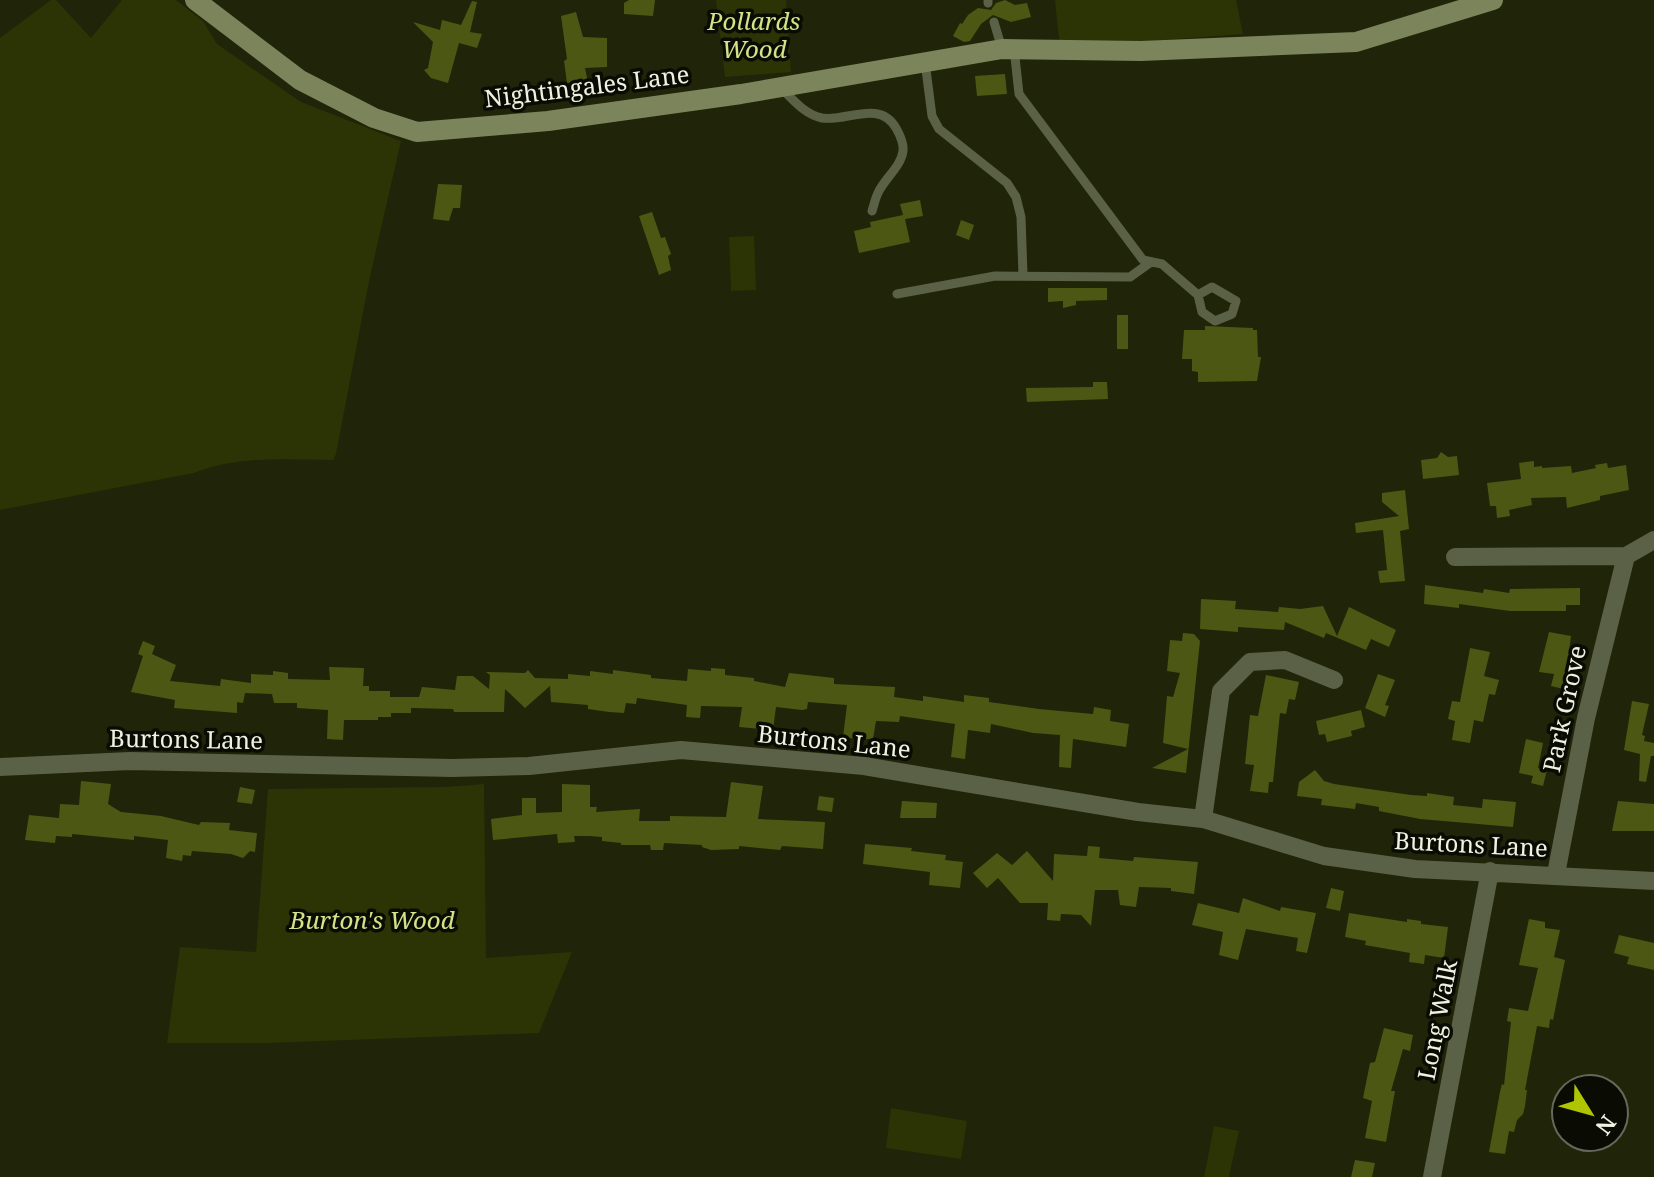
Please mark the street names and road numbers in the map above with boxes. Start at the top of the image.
street label: Nightingales Lane [482,57,691,114]
street label: Park Grove [1534,642,1593,775]
street label: Burtons Lane [756,716,912,765]
street label: Burtons Lane [109,721,263,756]
street label: Burtons Lane [1393,823,1549,864]
street label: Long Walk [1409,956,1465,1083]

